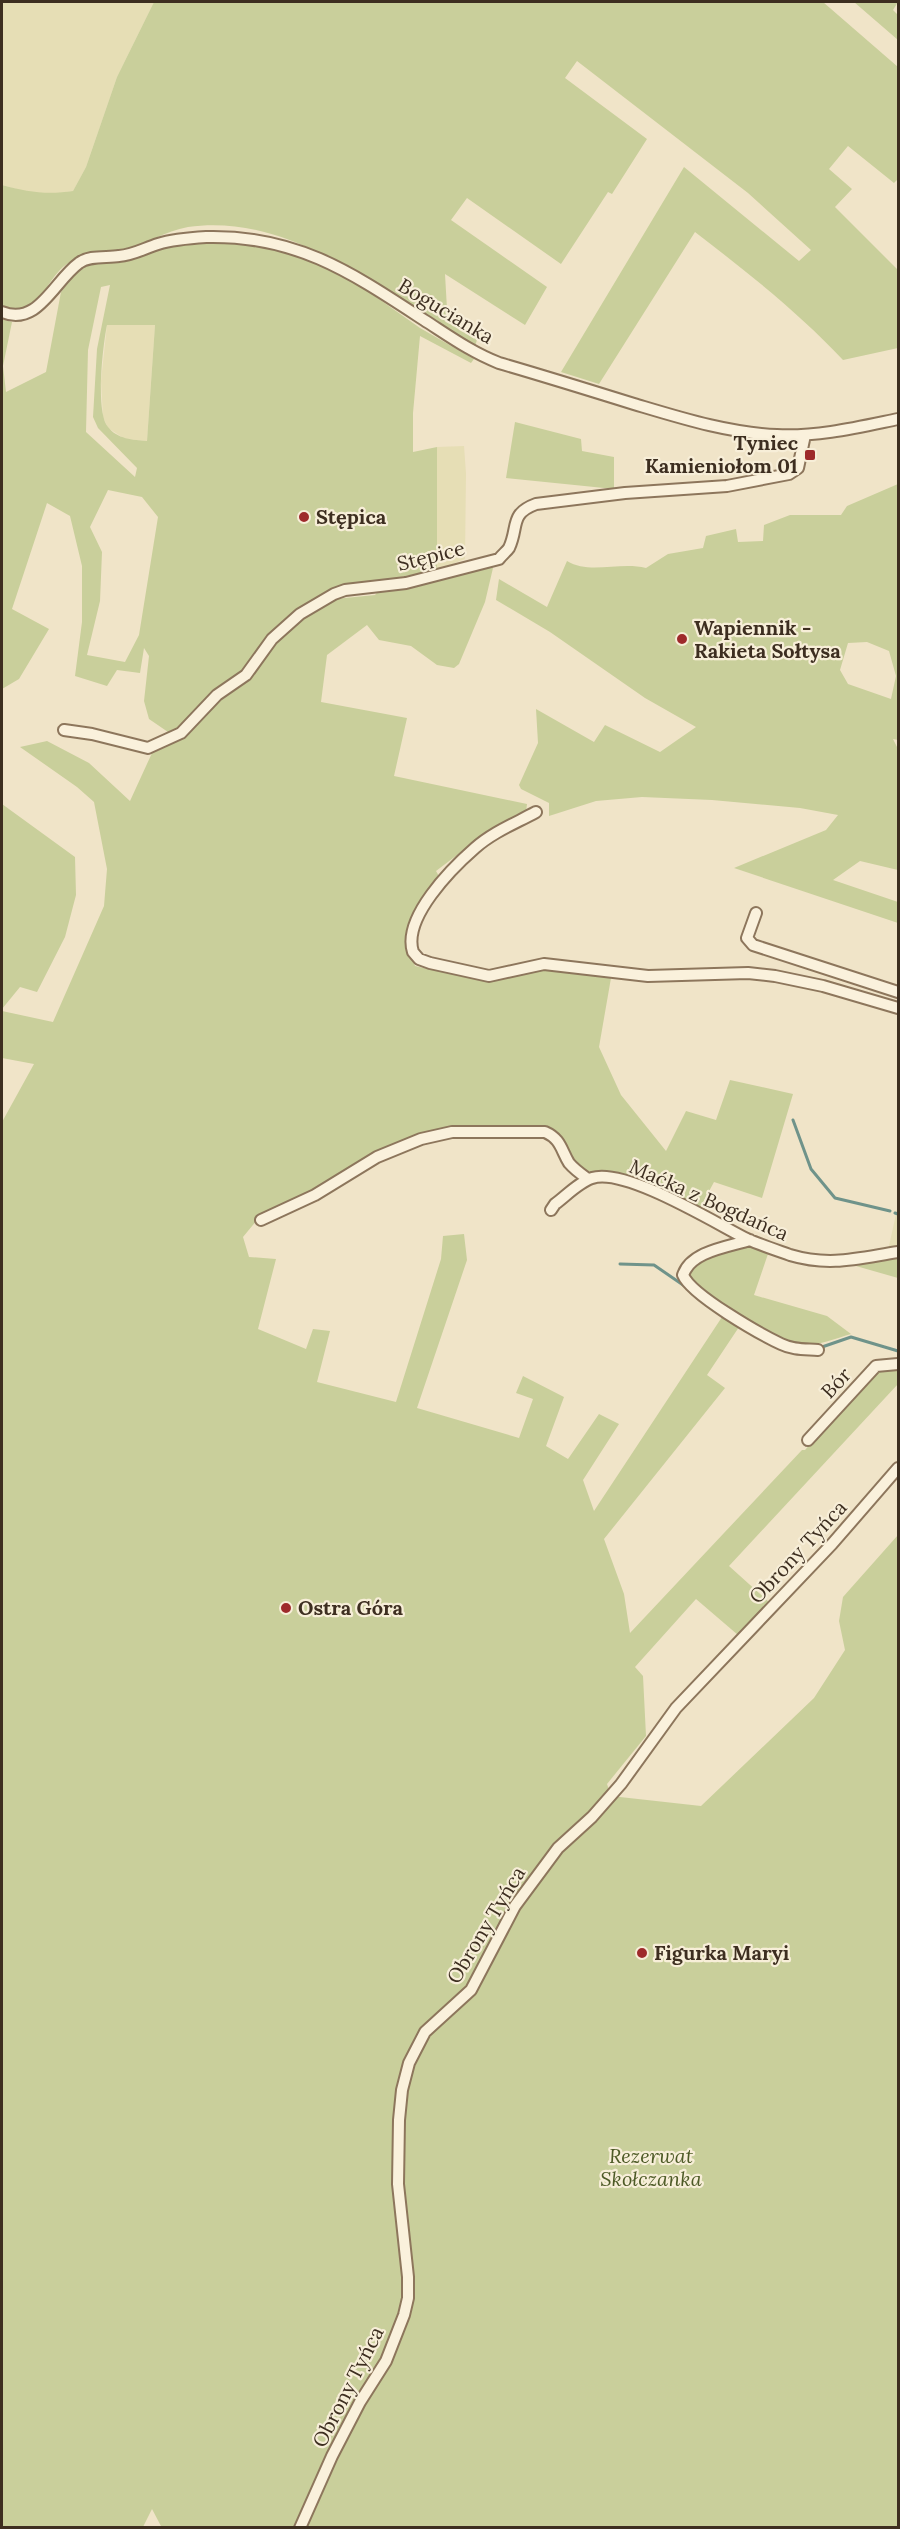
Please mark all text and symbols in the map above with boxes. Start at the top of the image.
street label: Bogucianka [394,272,499,349]
place label: Tyniec Kamieniołom 01 [645,430,799,478]
marker: Tyniec Kamieniołom 01 [803,448,817,462]
place label: Stępica [316,504,387,529]
marker: Stępica [297,510,311,524]
street label: Stępice [394,535,467,576]
place label: Wapiennik - Rakieta Sołtysa [694,615,841,663]
marker: Wapiennik - Rakieta Sołtysa [675,632,689,646]
street label: Maćka z Bogdańca [626,1153,793,1246]
street label: Bór [815,1362,856,1403]
street label: Obrony Tyńca [743,1495,852,1608]
place label: Ostra Góra [298,1595,403,1620]
marker: Ostra Góra [279,1601,293,1615]
street label: Obrony Tyńca [441,1862,530,1988]
place label: Figurka Maryi [654,1940,790,1965]
marker: Figurka Maryi [635,1946,649,1960]
park label: Rezerwat Skołczanka [600,2143,702,2191]
street label: Obrony Tyńca [306,2322,389,2451]

